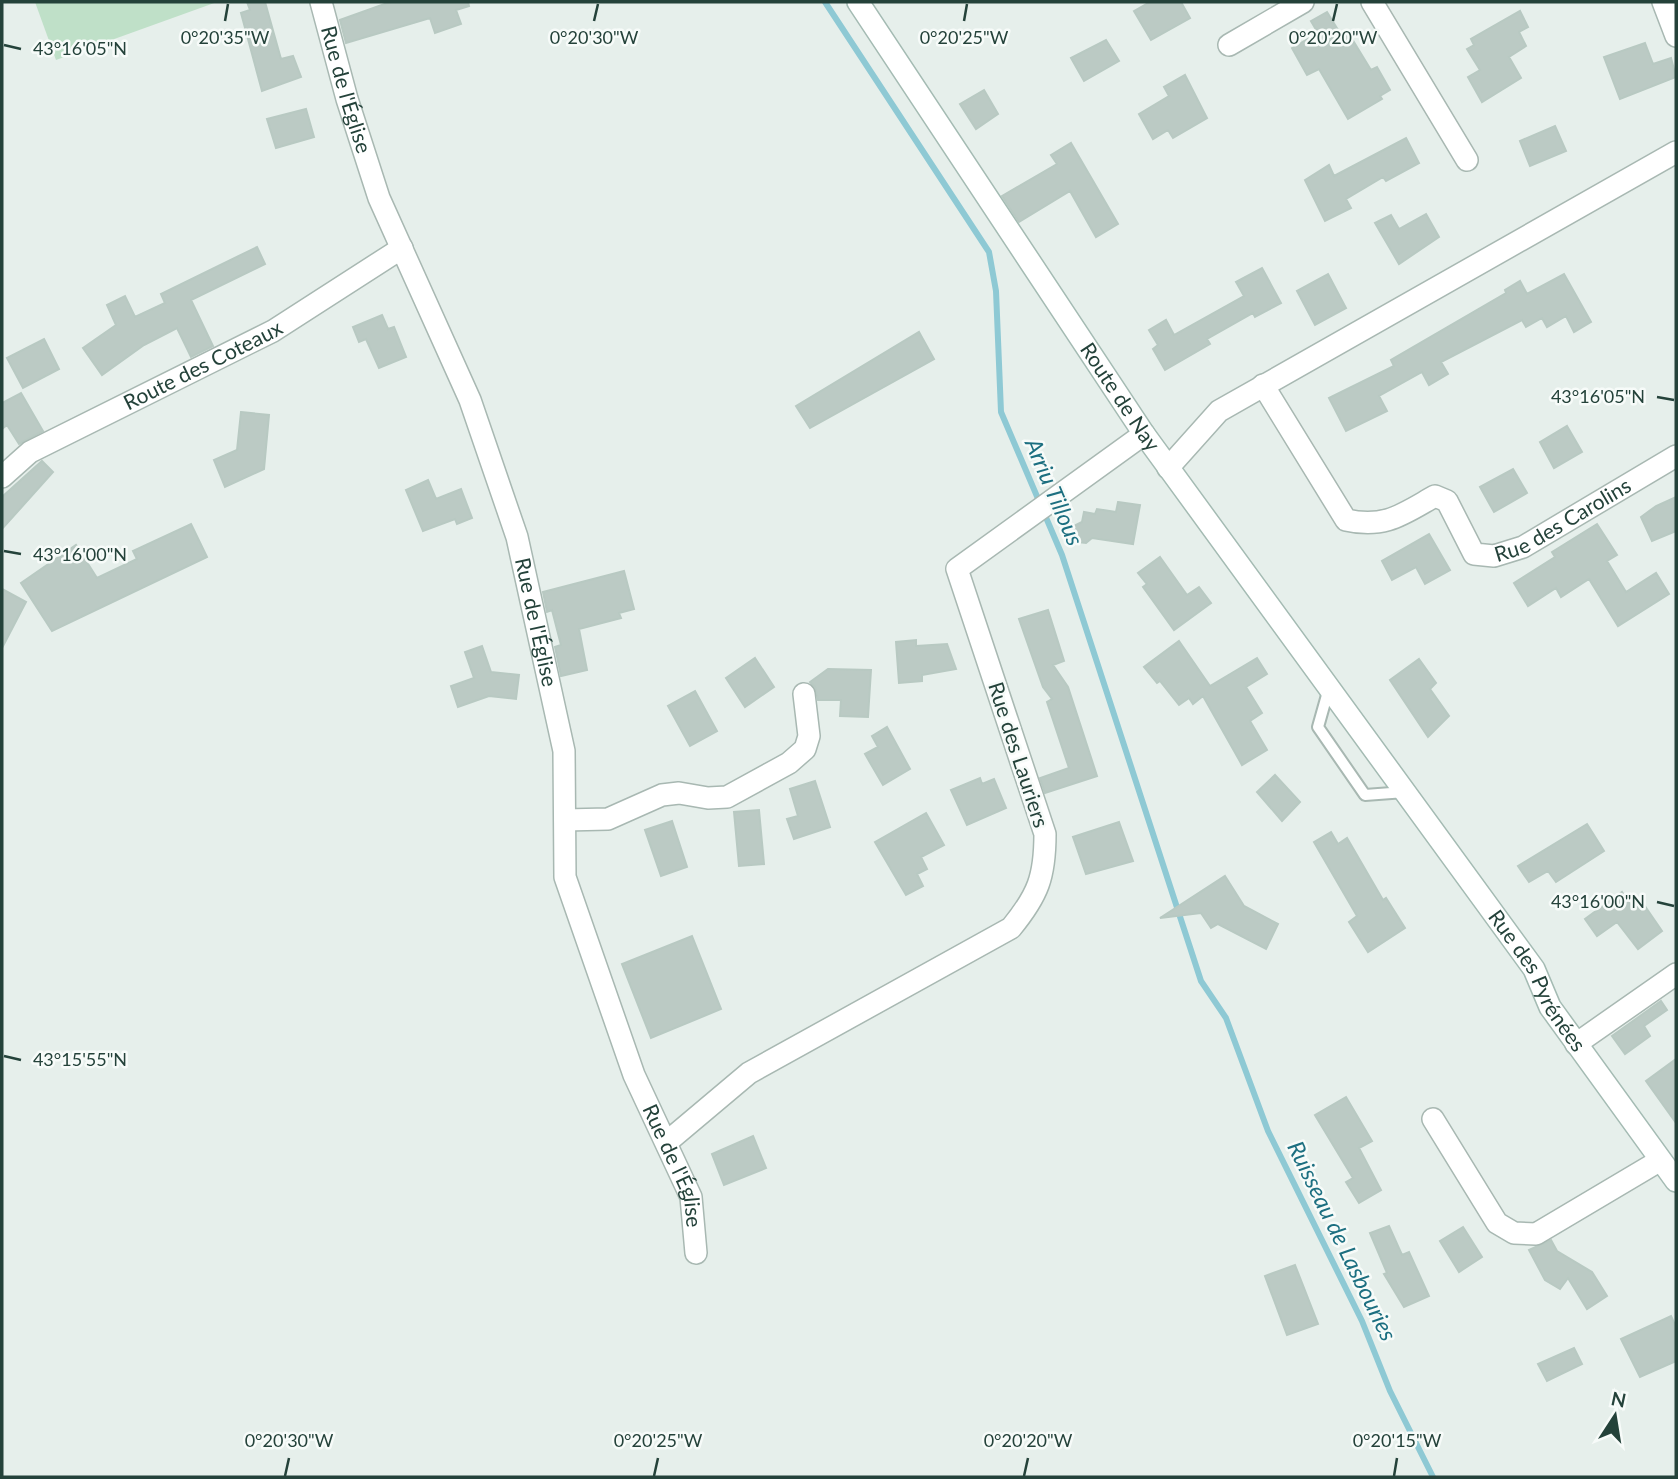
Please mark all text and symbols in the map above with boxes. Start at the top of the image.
street label: Rue de l'Église [317,23,378,156]
text: 0°20'35"W [181,26,270,48]
text: 0°20'30"W [550,26,639,48]
text: 0°20'25"W [920,26,1009,48]
text: 0°20'20"W [1289,26,1378,48]
text: 43°16'05"N [33,37,127,59]
street label: Route des Coteaux [119,314,287,414]
street label: Route de Nay [1076,337,1166,456]
text: 43°16'05"N [1551,385,1645,407]
water label: Arriu Tillous [1019,433,1090,550]
street label: Rue des Carolins [1491,472,1635,566]
text: 43°16'00"N [33,543,127,565]
street label: Rue de l'Église [511,555,563,689]
street label: Rue des Lauriers [984,679,1055,830]
text: 43°16'00"N [1551,890,1645,912]
street label: Rue des Pyrénées [1484,904,1592,1056]
text: 43°15'55"N [33,1048,127,1070]
street label: Rue de l'Église [638,1100,708,1228]
water label: Ruisseau de Lasbouries [1282,1136,1403,1345]
north arrow [1580,1381,1650,1451]
text: N [1609,1386,1628,1412]
text: 0°20'30"W [245,1429,334,1451]
text: 0°20'25"W [614,1429,703,1451]
text: 0°20'20"W [984,1429,1073,1451]
text: 0°20'15"W [1353,1429,1442,1451]

